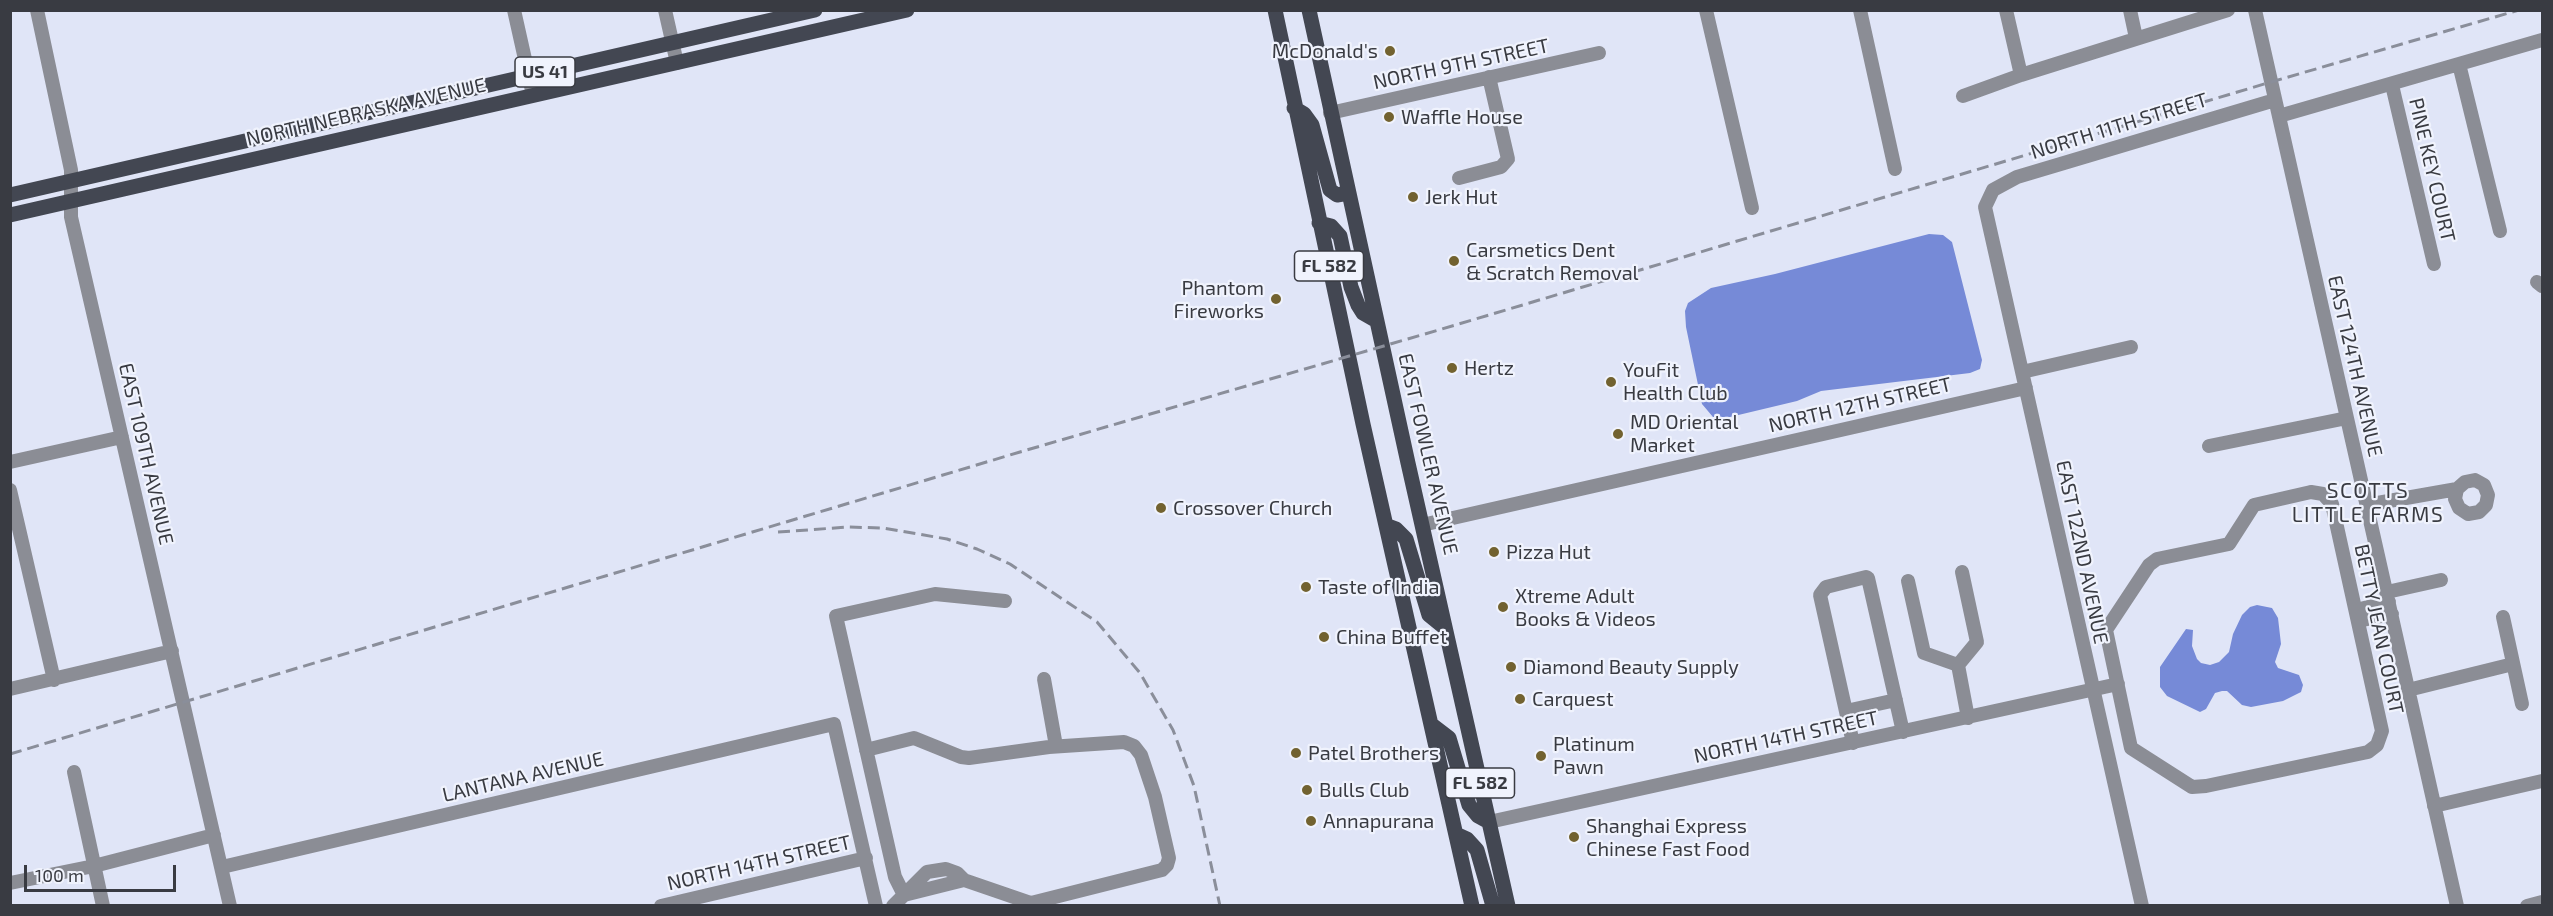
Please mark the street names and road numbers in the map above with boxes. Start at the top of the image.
street label: NORTH 9TH STREET [1371,34,1551,94]
road number: US 41 [515,57,575,87]
street label: NORTH NEBRASKA AVENUE [244,73,488,151]
street label: NORTH 11TH STREET [2028,88,2210,164]
street label: PINE KEY COURT [2404,96,2460,244]
road number: FL 582 [1294,251,1364,281]
street label: EAST 124TH AVENUE [2322,273,2388,459]
street label: EAST FOWLER AVENUE [1393,351,1463,557]
street label: EAST 109TH AVENUE [113,361,179,547]
street label: NORTH 12TH STREET [1766,372,1954,438]
street label: EAST 122ND AVENUE [2051,458,2113,646]
street label: BETTY JEAN COURT [2349,542,2409,716]
street label: NORTH 14TH STREET [1692,706,1880,768]
street label: LANTANA AVENUE [440,747,606,807]
road number: FL 582 [1446,768,1514,798]
street label: NORTH 14TH STREET [665,830,853,896]

